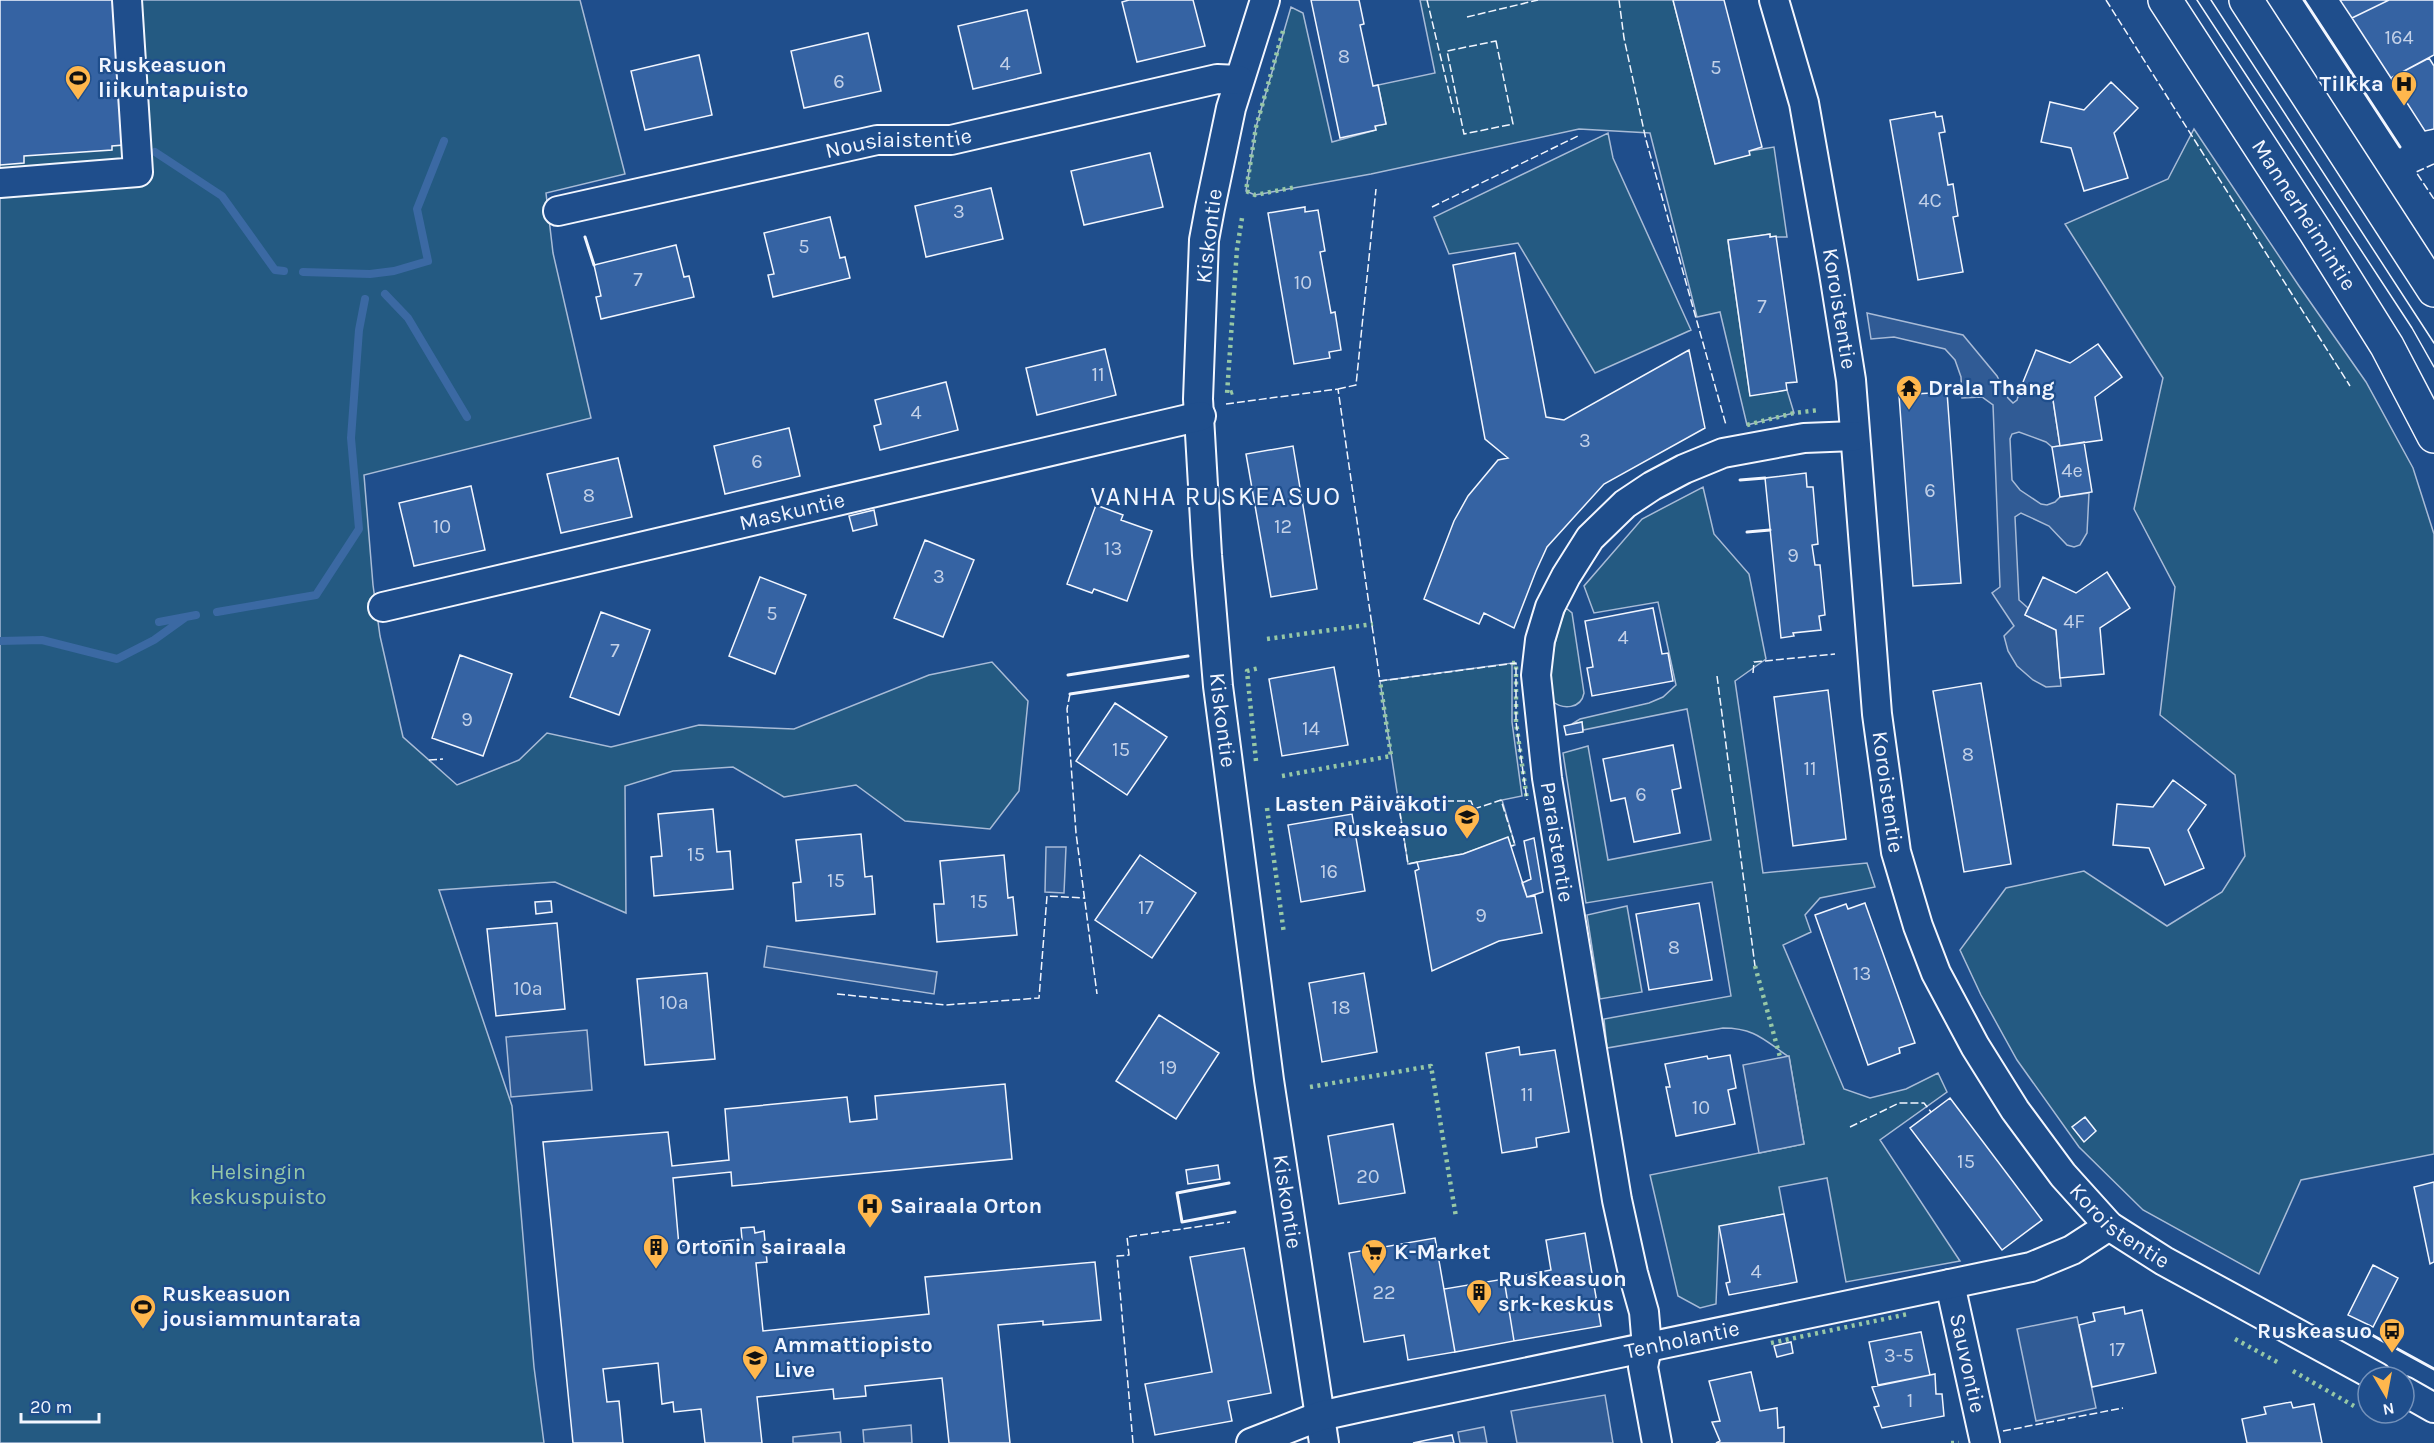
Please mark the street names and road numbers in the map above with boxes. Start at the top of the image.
street label: Nousiaistentie [823,123,974,164]
street label: Mannerheimintie [2246,135,2362,295]
street label: Kiskontie [1190,187,1228,285]
street label: Koroistentie [1817,246,1862,371]
street label: Maskuntie [737,487,847,536]
street label: Kiskontie [1204,671,1241,769]
street label: Koroistentie [1867,730,1909,854]
street label: Paraistentie [1535,780,1579,904]
street label: Kiskontie [1267,1152,1307,1251]
street label: Koroistentie [2064,1178,2175,1274]
street label: Sauvontie [1944,1311,1991,1415]
street label: Tenholantie [1622,1315,1742,1365]

